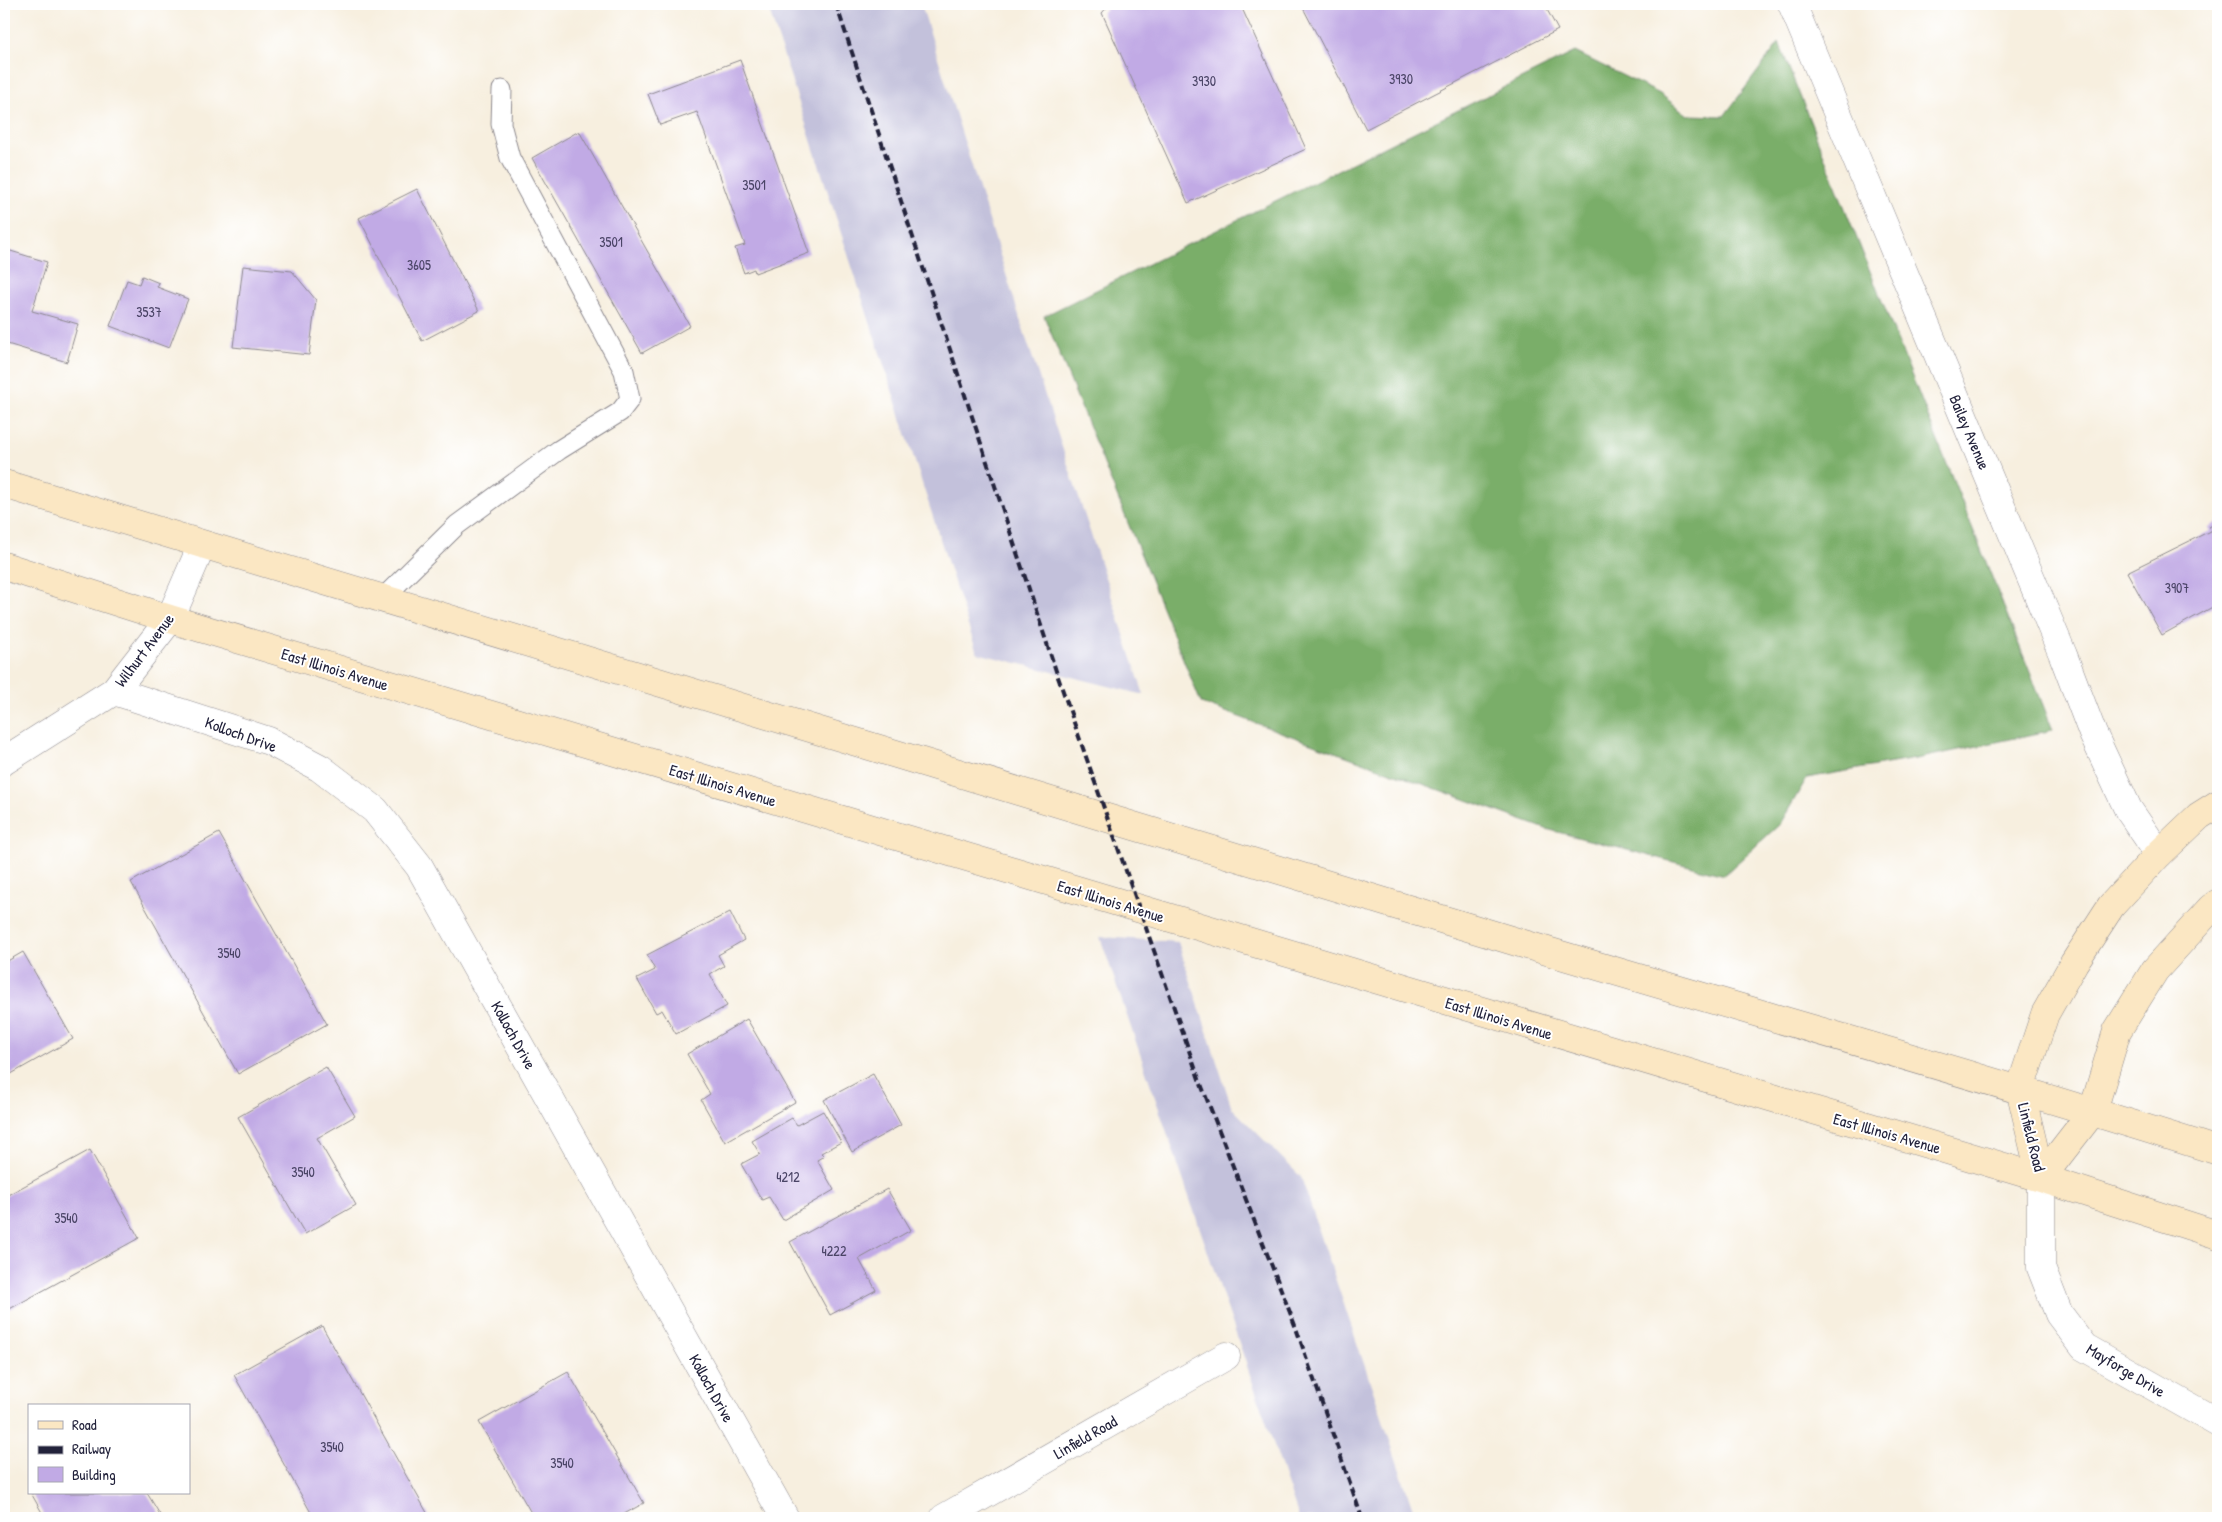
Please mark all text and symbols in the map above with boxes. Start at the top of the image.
house number: 3930 [1389,69,1413,88]
house number: 3930 [1192,71,1216,90]
house number: 3501 [742,175,766,194]
house number: 3501 [599,232,623,251]
house number: 3605 [407,255,431,274]
house number: 3537 [136,302,162,321]
street label: Bailey Avenue [1944,391,1996,474]
house number: 3907 [2165,578,2189,597]
street label: Wilhurt Avenue [109,608,179,691]
street label: East Illinois Avenue [279,642,392,696]
street label: Kolloch Drive [202,711,281,757]
street label: East Illinois Avenue [667,758,780,812]
street label: East Illinois Avenue [1055,874,1168,928]
house number: 3540 [217,943,241,962]
street label: East Illinois Avenue [1443,991,1556,1045]
street label: Kolloch Drive [486,997,542,1074]
street label: Linfield Road [2013,1100,2051,1174]
street label: East Illinois Avenue [1831,1107,1944,1159]
house number: 3540 [291,1162,315,1181]
house number: 4212 [776,1167,800,1186]
house number: 3540 [54,1208,78,1227]
house number: 4222 [822,1241,847,1260]
street label: Mayforge Drive [2083,1338,2170,1402]
street label: Kolloch Drive [684,1350,740,1427]
legend [28,1404,190,1494]
street label: Linfield Road [1049,1410,1121,1464]
text: Road [72,1414,97,1435]
house number: 3540 [320,1437,344,1456]
text: Railway [72,1438,111,1459]
house number: 3540 [550,1453,574,1472]
text: Building [72,1464,116,1485]

